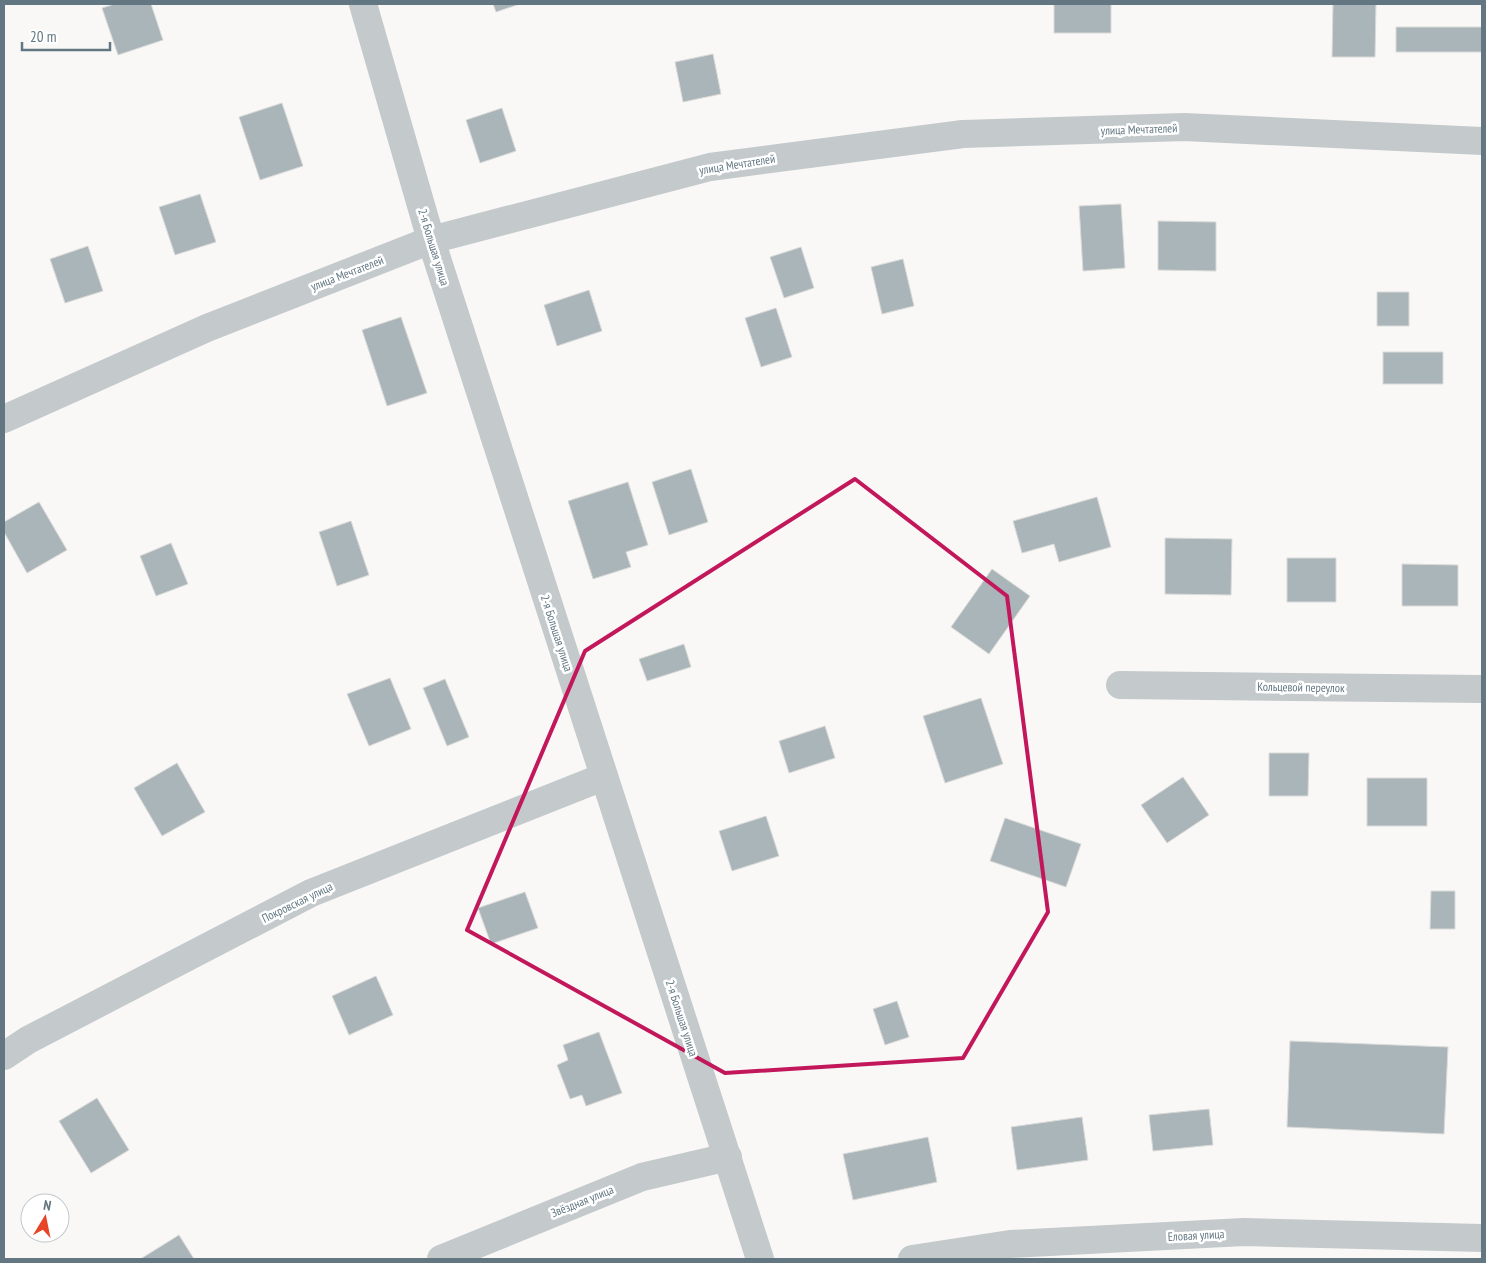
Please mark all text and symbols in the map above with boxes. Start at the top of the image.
scale bar [22,20,110,52]
text: 20 m [30,27,56,46]
street label: улица Мечтателей [1100,120,1178,138]
street label: улица Мечтателей [698,151,776,177]
street label: 2-я Большая улица [415,207,453,287]
street label: улица Мечтателей [309,252,385,294]
street label: 2-я Большая улица [538,593,577,673]
street label: Кольцевой переулок [1257,679,1345,695]
street label: Покровская улица [259,878,335,926]
street label: 2-я Большая улица [663,978,702,1058]
street label: Звёздная улица [548,1182,616,1220]
north arrow [20,1193,70,1243]
text: N [42,1196,53,1215]
street label: Еловая улица [1167,1226,1225,1244]

